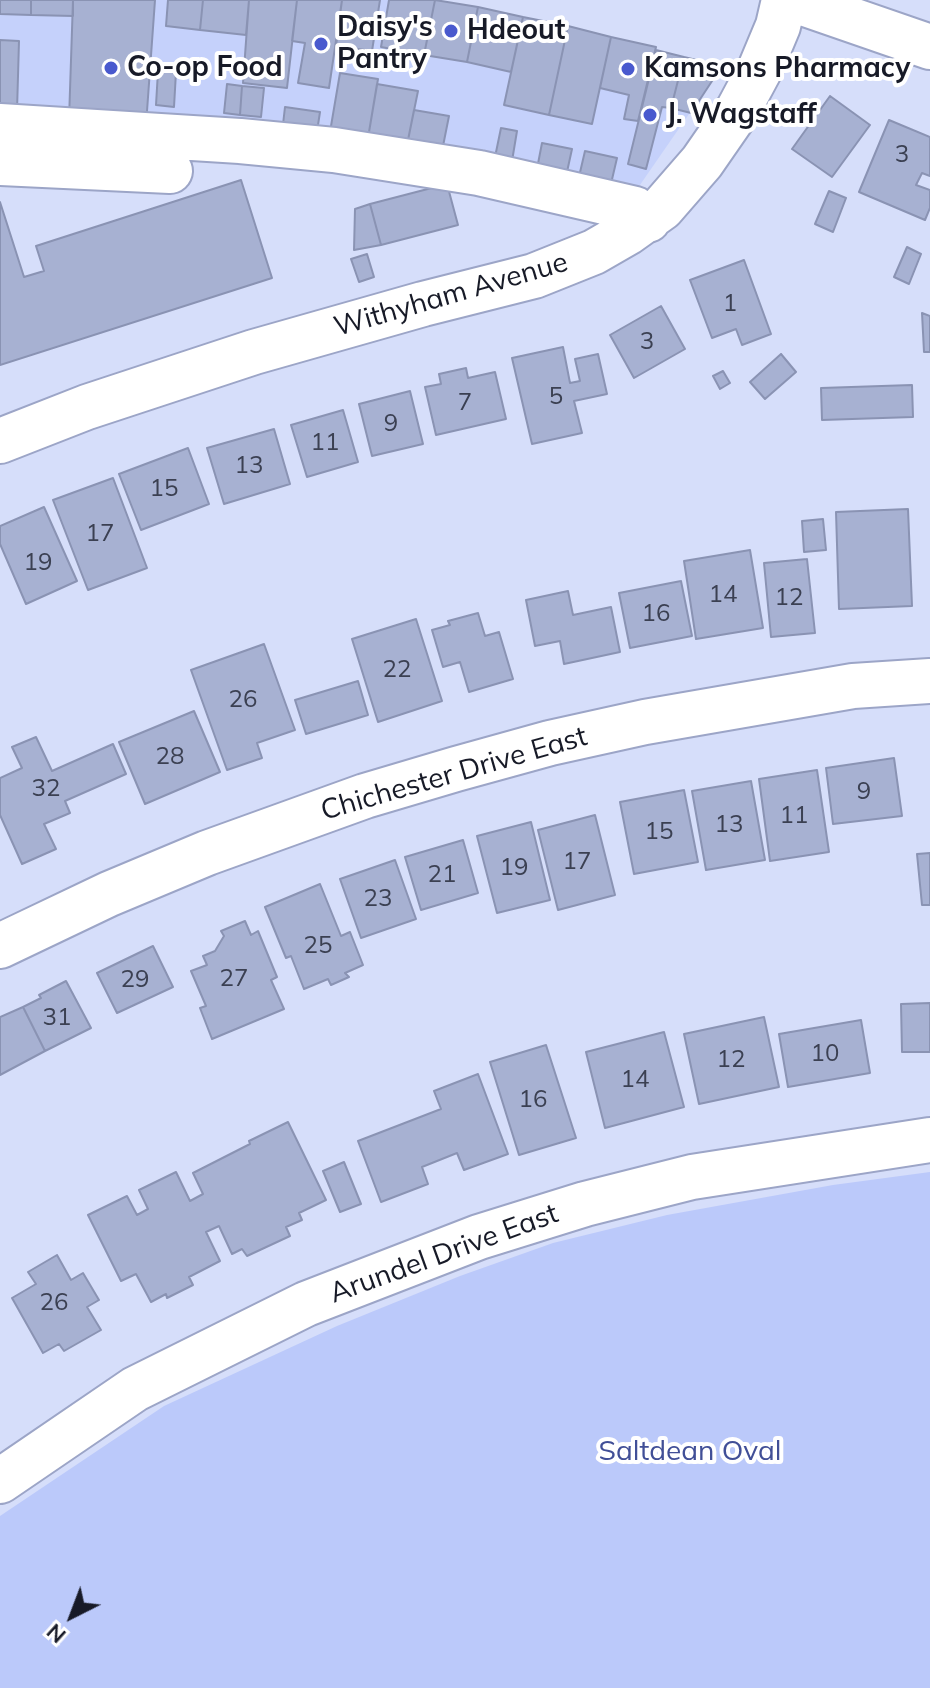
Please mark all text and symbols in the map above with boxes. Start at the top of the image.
place label: Daisy's Pantry [337,11,433,77]
place label: Hdeout [467,14,565,48]
marker: Hdeout [442,22,460,40]
marker: Daisy's Pantry [312,35,330,53]
place label: Co-op Food [127,51,283,85]
place label: Kamsons Pharmacy [644,52,910,86]
marker: Co-op Food [102,59,120,77]
marker: Kamsons Pharmacy [619,60,637,78]
place label: J. Wagstaff [666,98,817,132]
marker: J. Wagstaff [641,106,659,124]
house number: 3 [895,141,909,169]
street label: Withyham Avenue [330,246,572,344]
house number: 1 [723,290,737,318]
house number: 3 [640,328,654,356]
house number: 5 [549,383,563,411]
house number: 7 [458,389,472,417]
house number: 9 [384,410,398,438]
house number: 11 [311,429,339,457]
house number: 13 [235,452,263,480]
house number: 15 [150,475,178,503]
house number: 17 [86,520,114,548]
house number: 19 [24,549,52,577]
house number: 14 [709,581,737,609]
house number: 12 [775,584,803,612]
house number: 16 [642,600,670,628]
house number: 22 [383,656,411,684]
house number: 26 [229,686,257,714]
street label: Chichester Drive East [317,720,591,828]
house number: 28 [156,743,184,771]
house number: 32 [32,775,60,803]
house number: 9 [857,778,871,806]
house number: 11 [780,802,808,830]
house number: 13 [715,811,743,839]
house number: 15 [645,818,673,846]
house number: 17 [563,848,591,876]
house number: 19 [500,854,528,882]
house number: 21 [428,861,456,889]
house number: 23 [364,885,392,913]
house number: 25 [304,932,332,960]
house number: 27 [220,965,248,993]
house number: 29 [121,966,149,994]
house number: 31 [43,1004,71,1032]
house number: 10 [811,1040,839,1068]
house number: 12 [717,1046,745,1074]
house number: 14 [621,1066,649,1094]
house number: 16 [519,1086,547,1114]
street label: Arundel Drive East [325,1197,563,1311]
house number: 26 [40,1289,68,1317]
park label: Saltdean Oval [599,1435,781,1469]
north arrow [32,1576,112,1656]
text: N [40,1618,71,1650]

